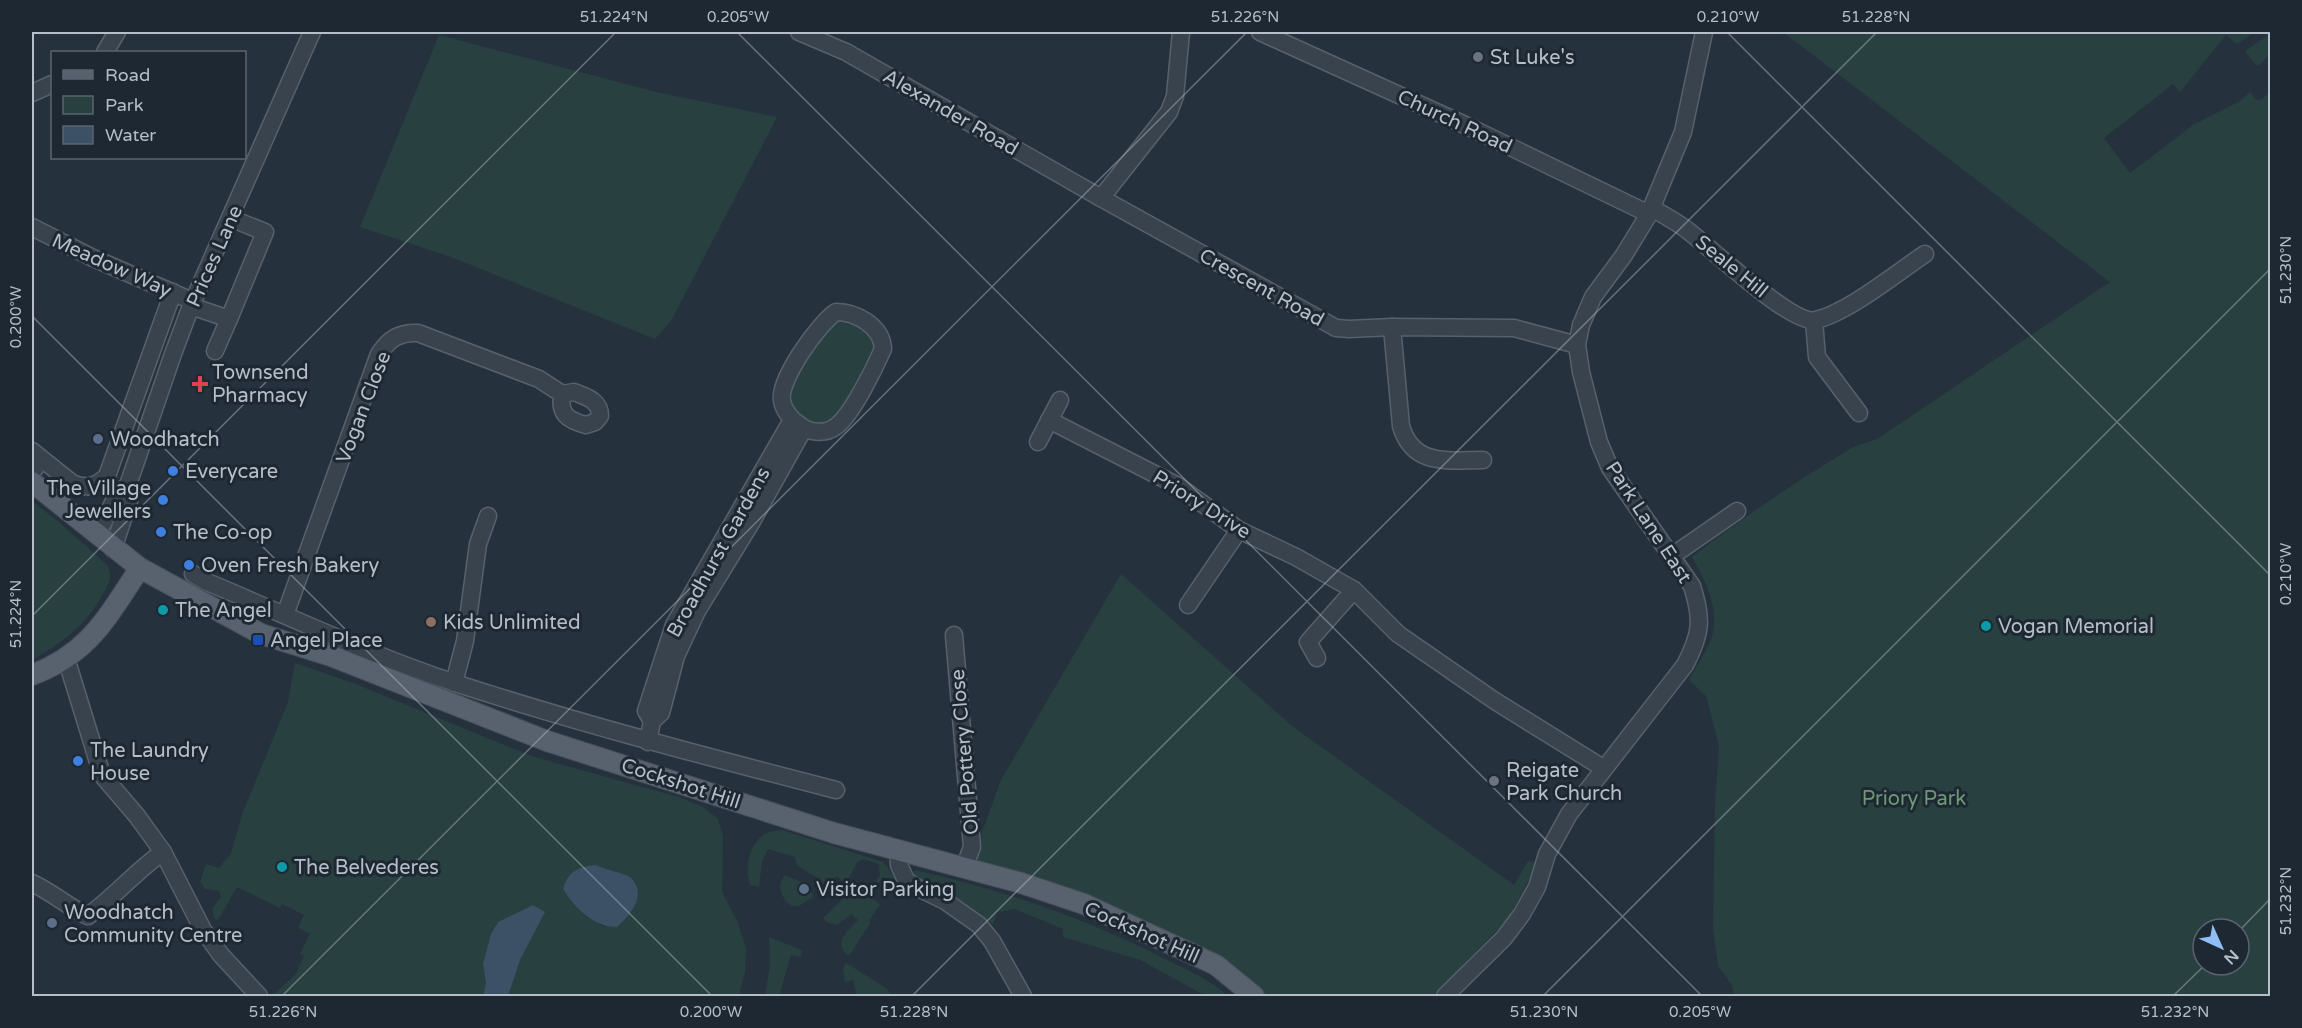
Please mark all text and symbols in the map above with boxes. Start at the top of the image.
text: 51.224°N [580,8,648,26]
text: 0.205°W [707,8,769,26]
text: 51.226°N [1211,8,1279,26]
text: 0.210°W [1697,8,1759,26]
text: 51.228°N [1842,8,1910,26]
place label: St Luke's [1490,46,1575,70]
marker: St Luke's [1471,50,1485,64]
legend [51,51,246,159]
text: Road [105,64,150,86]
street label: Alexander Road [879,64,1022,161]
street label: Church Road [1393,85,1516,159]
text: Park [105,94,144,116]
text: Water [105,124,156,146]
street label: Prices Lane [182,202,248,311]
street label: Meadow Way [48,229,175,303]
street label: Seale Hill [1690,230,1772,303]
text: 51.230°N [2277,236,2295,304]
street label: Crescent Road [1195,244,1328,332]
text: 0.200°W [7,286,25,348]
street label: Vogan Close [332,348,396,467]
place label: Townsend Pharmacy [212,361,309,408]
marker: Townsend Pharmacy [193,377,207,391]
place label: Woodhatch [110,428,220,452]
marker: Woodhatch [91,432,105,446]
street label: Park Lane East [1600,457,1697,588]
place label: Everycare [185,460,278,484]
street label: Broadhurst Gardens [662,463,776,642]
marker: Everycare [166,464,180,478]
street label: Priory Drive [1148,465,1255,544]
place label: The Village Jewellers [46,477,151,524]
marker: The Village Jewellers [156,493,170,507]
place label: The Co-op [173,521,272,545]
marker: The Co-op [154,525,168,539]
text: 0.210°W [2277,543,2295,605]
place label: Oven Fresh Bakery [201,554,379,578]
marker: Oven Fresh Bakery [182,558,196,572]
text: 51.224°N [7,580,25,648]
place label: The Angel [175,599,272,623]
marker: The Angel [156,603,170,617]
place label: Kids Unlimited [443,611,581,635]
marker: Kids Unlimited [424,615,438,629]
place label: Vogan Memorial [1998,615,2154,639]
marker: Vogan Memorial [1979,619,1993,633]
place label: Angel Place [270,629,383,653]
marker: Angel Place [251,633,265,647]
street label: Old Pottery Close [946,668,984,836]
place label: The Laundry House [90,739,209,786]
street label: Cockshot Hill [618,753,743,814]
marker: The Laundry House [71,754,85,768]
place label: Reigate Park Church [1506,759,1622,806]
marker: Reigate Park Church [1487,774,1501,788]
park label: Priory Park [1862,787,1966,811]
place label: The Belvederes [294,856,439,880]
marker: The Belvederes [275,860,289,874]
text: 51.232°N [2277,867,2295,935]
place label: Visitor Parking [816,878,954,902]
marker: Visitor Parking [797,882,811,896]
street label: Cockshot Hill [1080,897,1203,969]
place label: Woodhatch Community Centre [64,901,242,948]
marker: Woodhatch Community Centre [45,916,59,930]
north arrow [2191,917,2251,977]
text: N [2219,945,2243,969]
text: 51.226°N [249,1003,317,1021]
text: 0.200°W [680,1003,742,1021]
text: 51.228°N [880,1003,948,1021]
text: 51.230°N [1510,1003,1578,1021]
text: 0.205°W [1669,1003,1731,1021]
text: 51.232°N [2141,1003,2209,1021]

